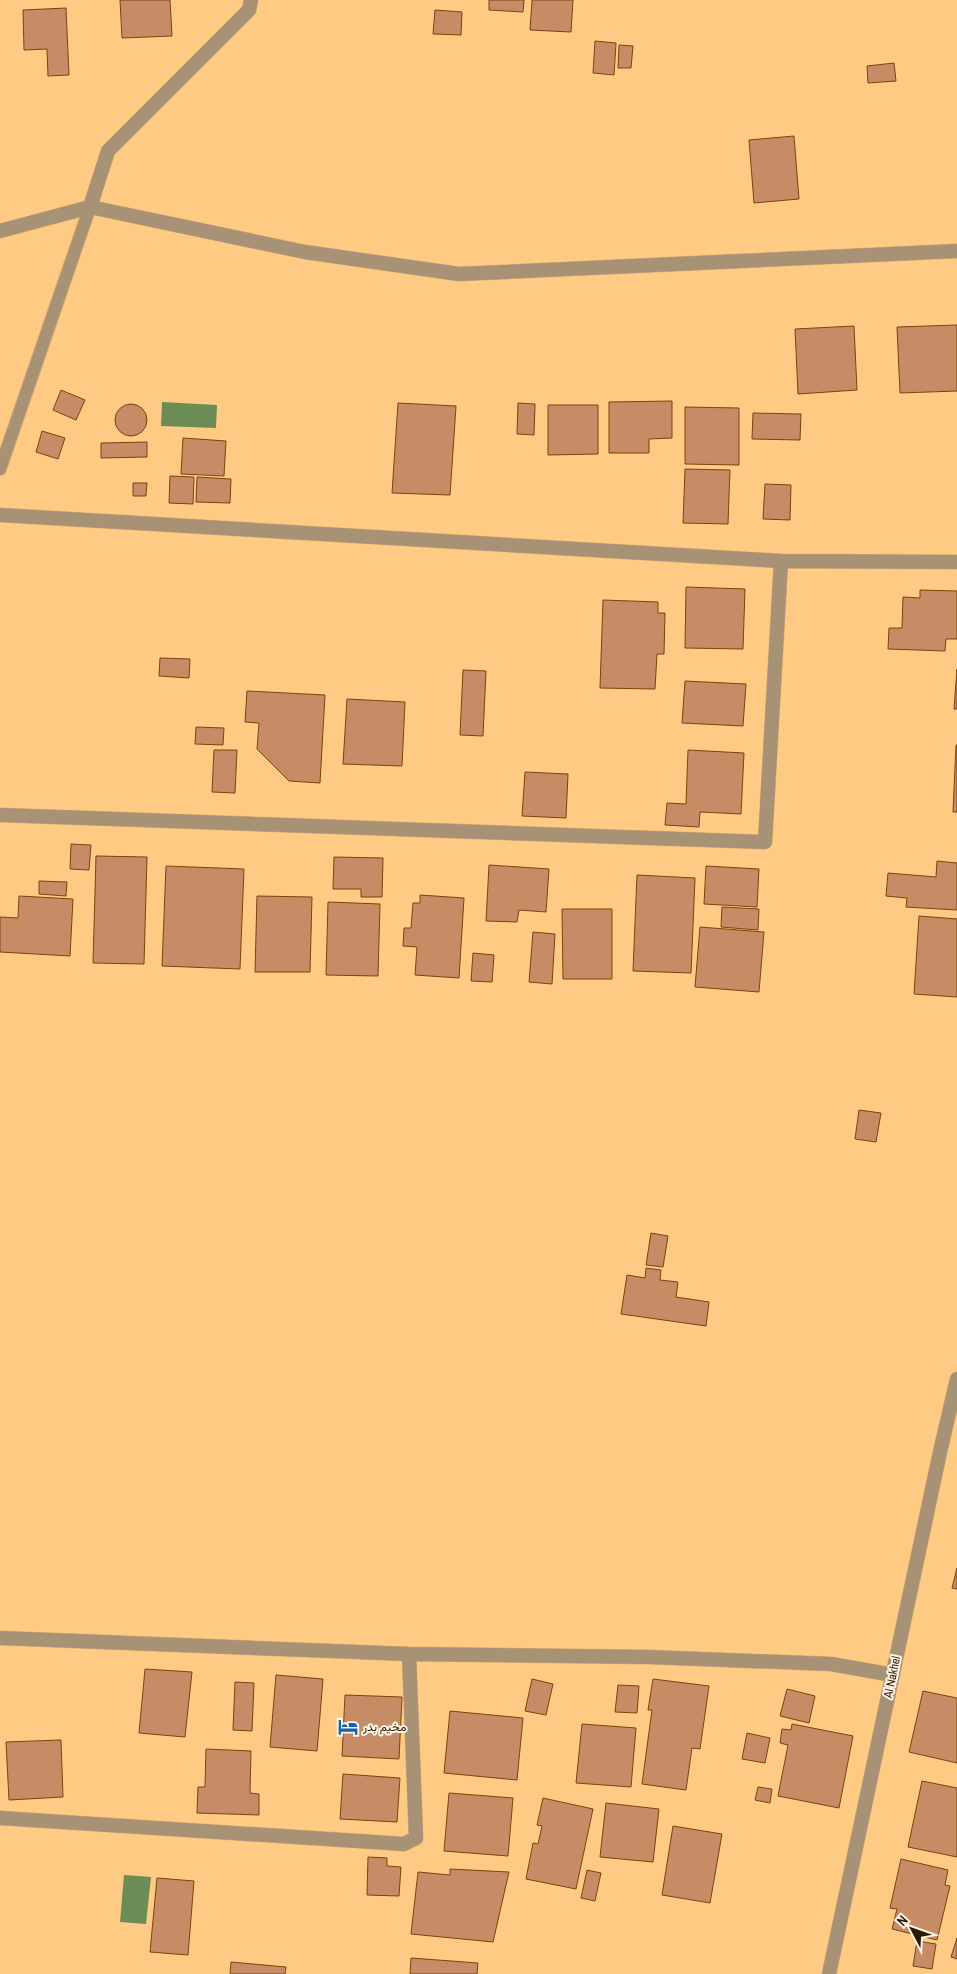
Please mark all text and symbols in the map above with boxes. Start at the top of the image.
street label: Al Nakhel [880,1655,904,1700]
hotel icon: مخيم بدر [337,1716,359,1738]
place label: مخيم بدر [362,1719,406,1735]
north arrow [887,1904,937,1954]
text: N [893,1911,912,1930]

